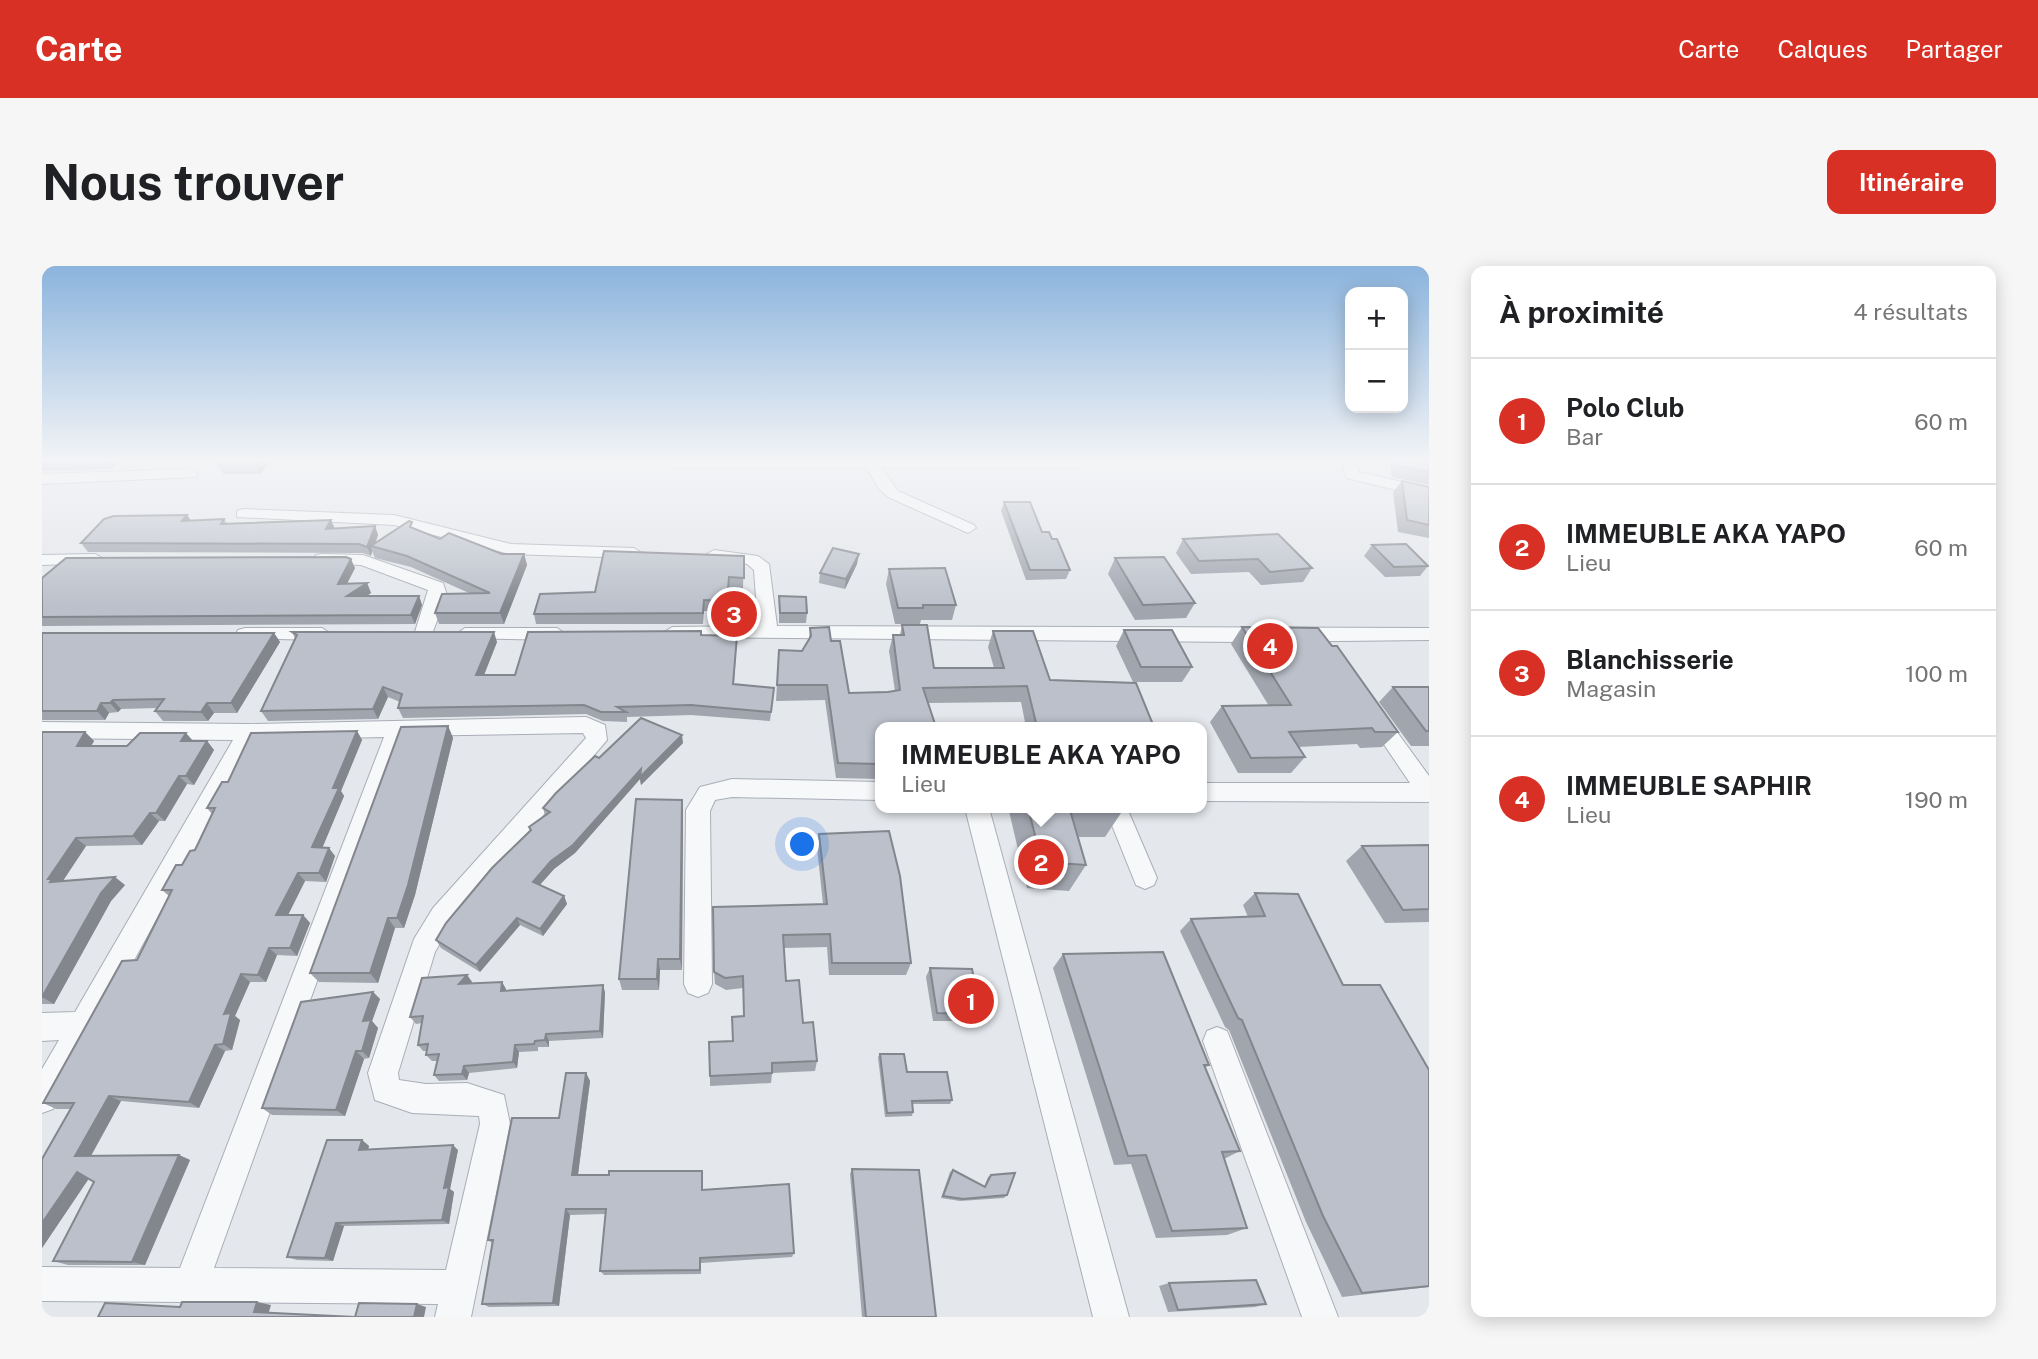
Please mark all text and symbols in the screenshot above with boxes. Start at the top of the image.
text: Carte [35,30,123,68]
text: Carte [1678,35,1739,63]
text: Calques [1777,35,1868,63]
text: Partager [1906,35,2003,63]
button: Itinéraire [1827,150,1996,214]
text: Nous trouver [42,153,344,211]
map controls [1345,287,1408,413]
button: + [1345,287,1408,350]
text: À proximité [1499,294,1664,330]
text: 4 résultats [1853,298,1968,325]
button: − [1345,350,1408,413]
text: Polo Club [1566,392,1684,423]
text: 1 [1517,408,1527,435]
text: 60 m [1914,408,1968,435]
text: Bar [1566,423,1603,450]
text: IMMEUBLE AKA YAPO [1566,518,1846,549]
text: 2 [1515,534,1529,561]
text: 60 m [1914,534,1968,561]
text: Lieu [1566,549,1611,576]
pin: 3 [711,588,757,640]
pin: 4 [1247,620,1293,672]
text: Blanchisserie [1566,644,1734,675]
text: 3 [1514,660,1530,687]
text: 100 m [1905,660,1968,687]
text: Magasin [1566,675,1656,702]
popup [875,722,1207,813]
text: IMMEUBLE AKA YAPO [901,739,1181,770]
text: Lieu [901,770,946,797]
text: IMMEUBLE SAPHIR [1566,770,1812,801]
text: 4 [1514,786,1530,813]
text: 190 m [1905,786,1968,813]
text: Lieu [1566,801,1611,828]
your location [785,827,819,861]
pin: 2 [1018,836,1064,888]
pin: 1 [948,975,994,1027]

